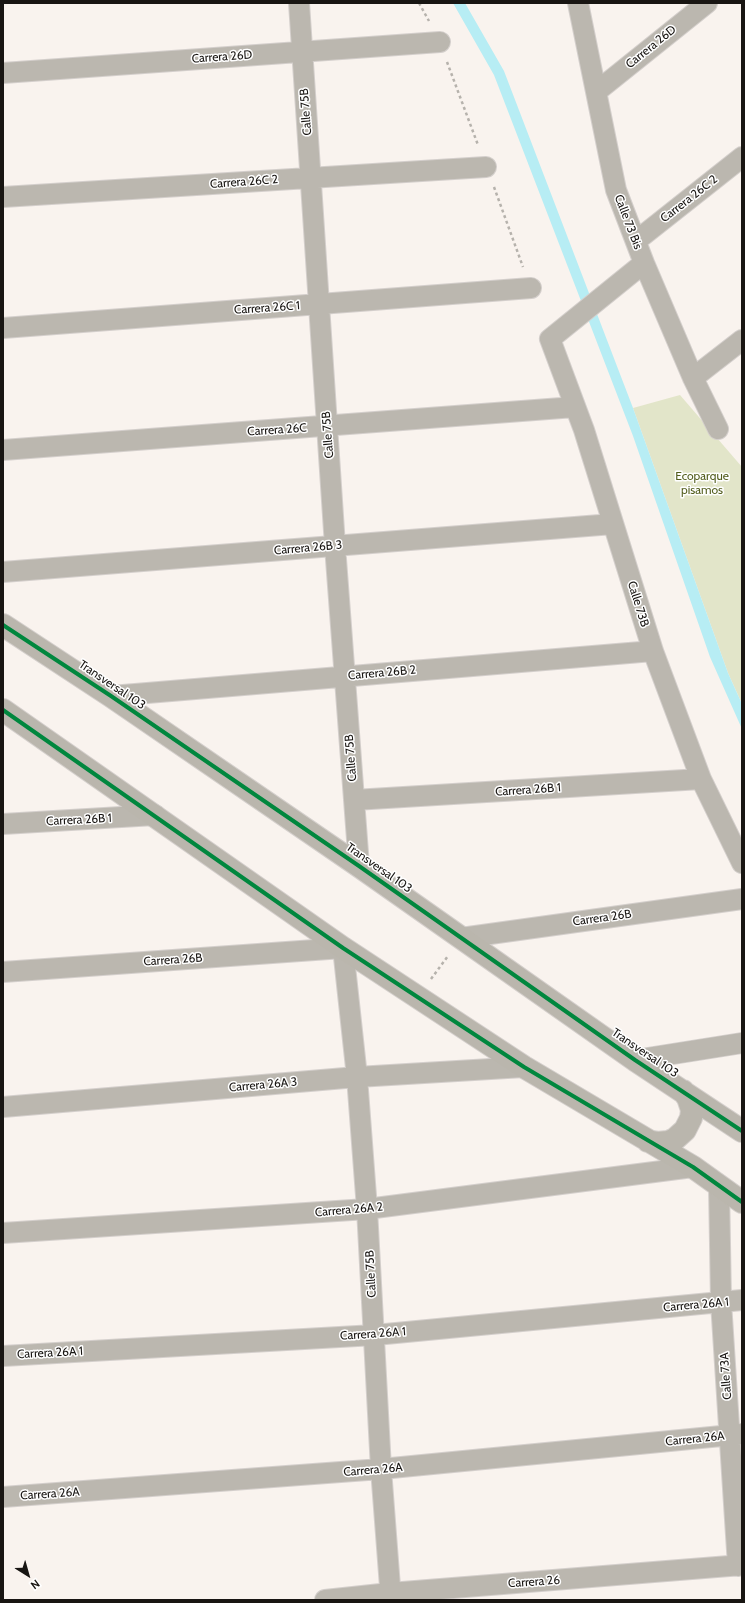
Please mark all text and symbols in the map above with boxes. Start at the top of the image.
street label: Carrera 26D [623,22,679,72]
street label: Carrera 26D [191,48,253,66]
street label: Calle 75B [297,88,315,136]
street label: Carrera 26C 2 [209,172,279,192]
street label: Carrera 26C 2 [658,172,720,226]
street label: Calle 73 Bis [611,193,645,251]
street label: Carrera 26C 1 [234,299,300,317]
street label: Calle 75B [319,411,337,459]
street label: Carrera 26C [247,421,307,439]
park label: Ecoparque pisamos [675,469,729,497]
street label: Carrera 26B 3 [273,538,343,558]
street label: Calle 73B [624,579,652,629]
street label: Transversal 103 [76,657,148,713]
street label: Carrera 26B 2 [347,663,417,683]
street label: Calle 75B [342,734,360,782]
street label: Carrera 26B 1 [495,781,561,799]
street label: Carrera 26B 1 [46,811,112,829]
street label: Transversal 103 [343,840,415,896]
street label: Carrera 26B [572,907,632,929]
street label: Carrera 26B [143,951,203,969]
street label: Transversal 103 [609,1025,681,1081]
street label: Carrera 26A 3 [228,1075,298,1095]
street label: Carrera 26A 2 [314,1200,384,1220]
street label: Calle 75B [363,1250,379,1298]
street label: Carrera 26A 1 [662,1295,730,1315]
street label: Carrera 26A 1 [340,1325,406,1343]
street label: Carrera 26A 1 [17,1344,83,1362]
street label: Calle 73A [717,1352,735,1400]
street label: Carrera 26A [665,1429,725,1449]
street label: Carrera 26A [343,1460,403,1480]
street label: Carrera 26A [20,1485,80,1503]
north arrow [8,1555,48,1595]
street label: Carrera 26 [508,1573,560,1591]
text: N [28,1577,43,1593]

